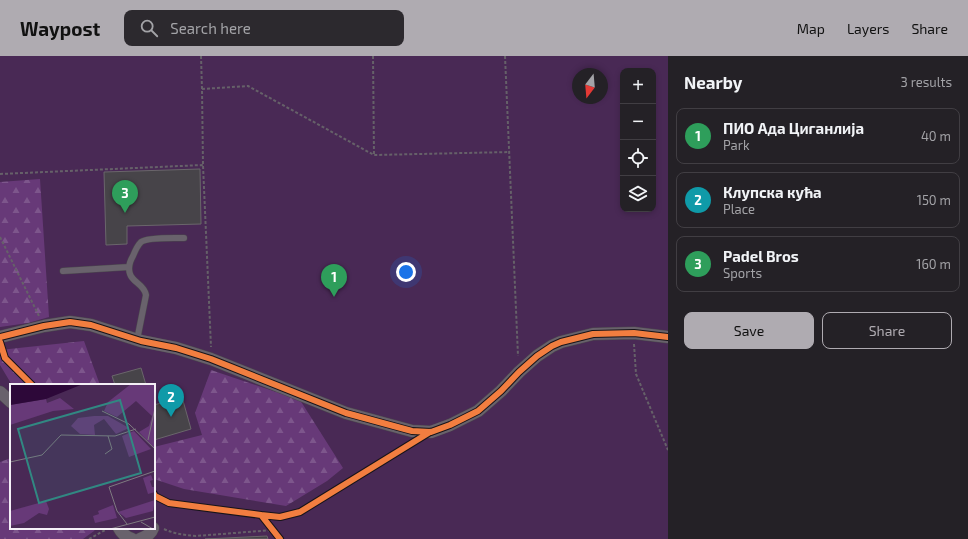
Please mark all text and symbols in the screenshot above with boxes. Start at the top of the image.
search box [124,10,404,46]
text: Waypost [20,17,100,40]
icon: search [138,17,160,39]
text: Search here [170,19,251,37]
text: Map [797,20,825,37]
text: Layers [847,20,889,37]
text: Share [911,20,948,37]
north arrow [572,68,608,104]
map controls [620,68,656,212]
button: + [620,68,656,104]
text: Nearby [684,72,742,92]
text: 3 results [901,74,952,90]
button: − [620,104,656,140]
text: ПИО Ада Циганлија [723,119,864,137]
text: 1 [695,128,701,144]
text: 40 m [921,128,951,144]
text: Park [723,137,750,153]
button: locate [620,140,656,176]
button: layers [620,176,656,212]
pin: 3 [112,180,138,213]
text: Клупска кућа [723,183,822,201]
text: 2 [694,192,702,208]
text: 150 m [917,192,951,208]
text: Place [723,201,755,217]
text: Padel Bros [723,247,799,265]
text: 3 [694,256,702,272]
text: 160 m [916,256,951,272]
your location [396,262,416,282]
pin: 1 [321,264,347,297]
text: Sports [723,265,762,281]
button: Save [684,312,814,349]
button: Share [822,312,952,349]
inset map [10,384,155,529]
pin: 2 [158,384,184,417]

